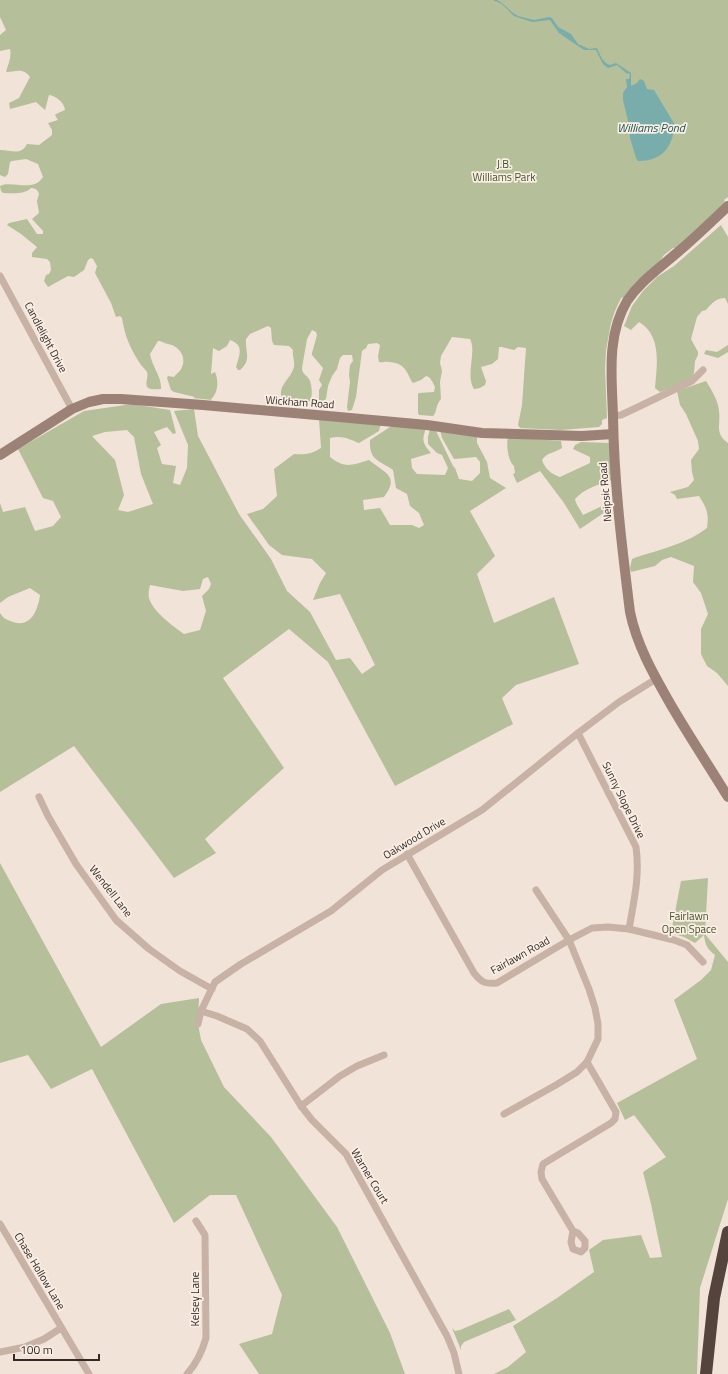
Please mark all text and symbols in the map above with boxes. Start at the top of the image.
water label: Williams Pond [617,118,687,137]
park label: J.B. Williams Park [473,156,536,185]
street label: Candlelight Drive [21,299,72,376]
street label: Wickham Road [265,392,335,412]
street label: Neipsic Road [594,461,616,522]
street label: Sunny Slope Drive [599,759,650,841]
street label: Oakwood Drive [380,813,449,863]
street label: Wendell Lane [86,862,137,921]
park label: Fairlawn Open Space [662,908,717,937]
street label: Fairlawn Road [487,932,553,978]
street label: Warner Court [347,1145,393,1207]
street label: Chase Hollow Lane [11,1229,70,1313]
street label: Kelsey Lane [187,1271,203,1326]
scale bar [14,1336,99,1362]
text: 100 m [20,1340,53,1359]

